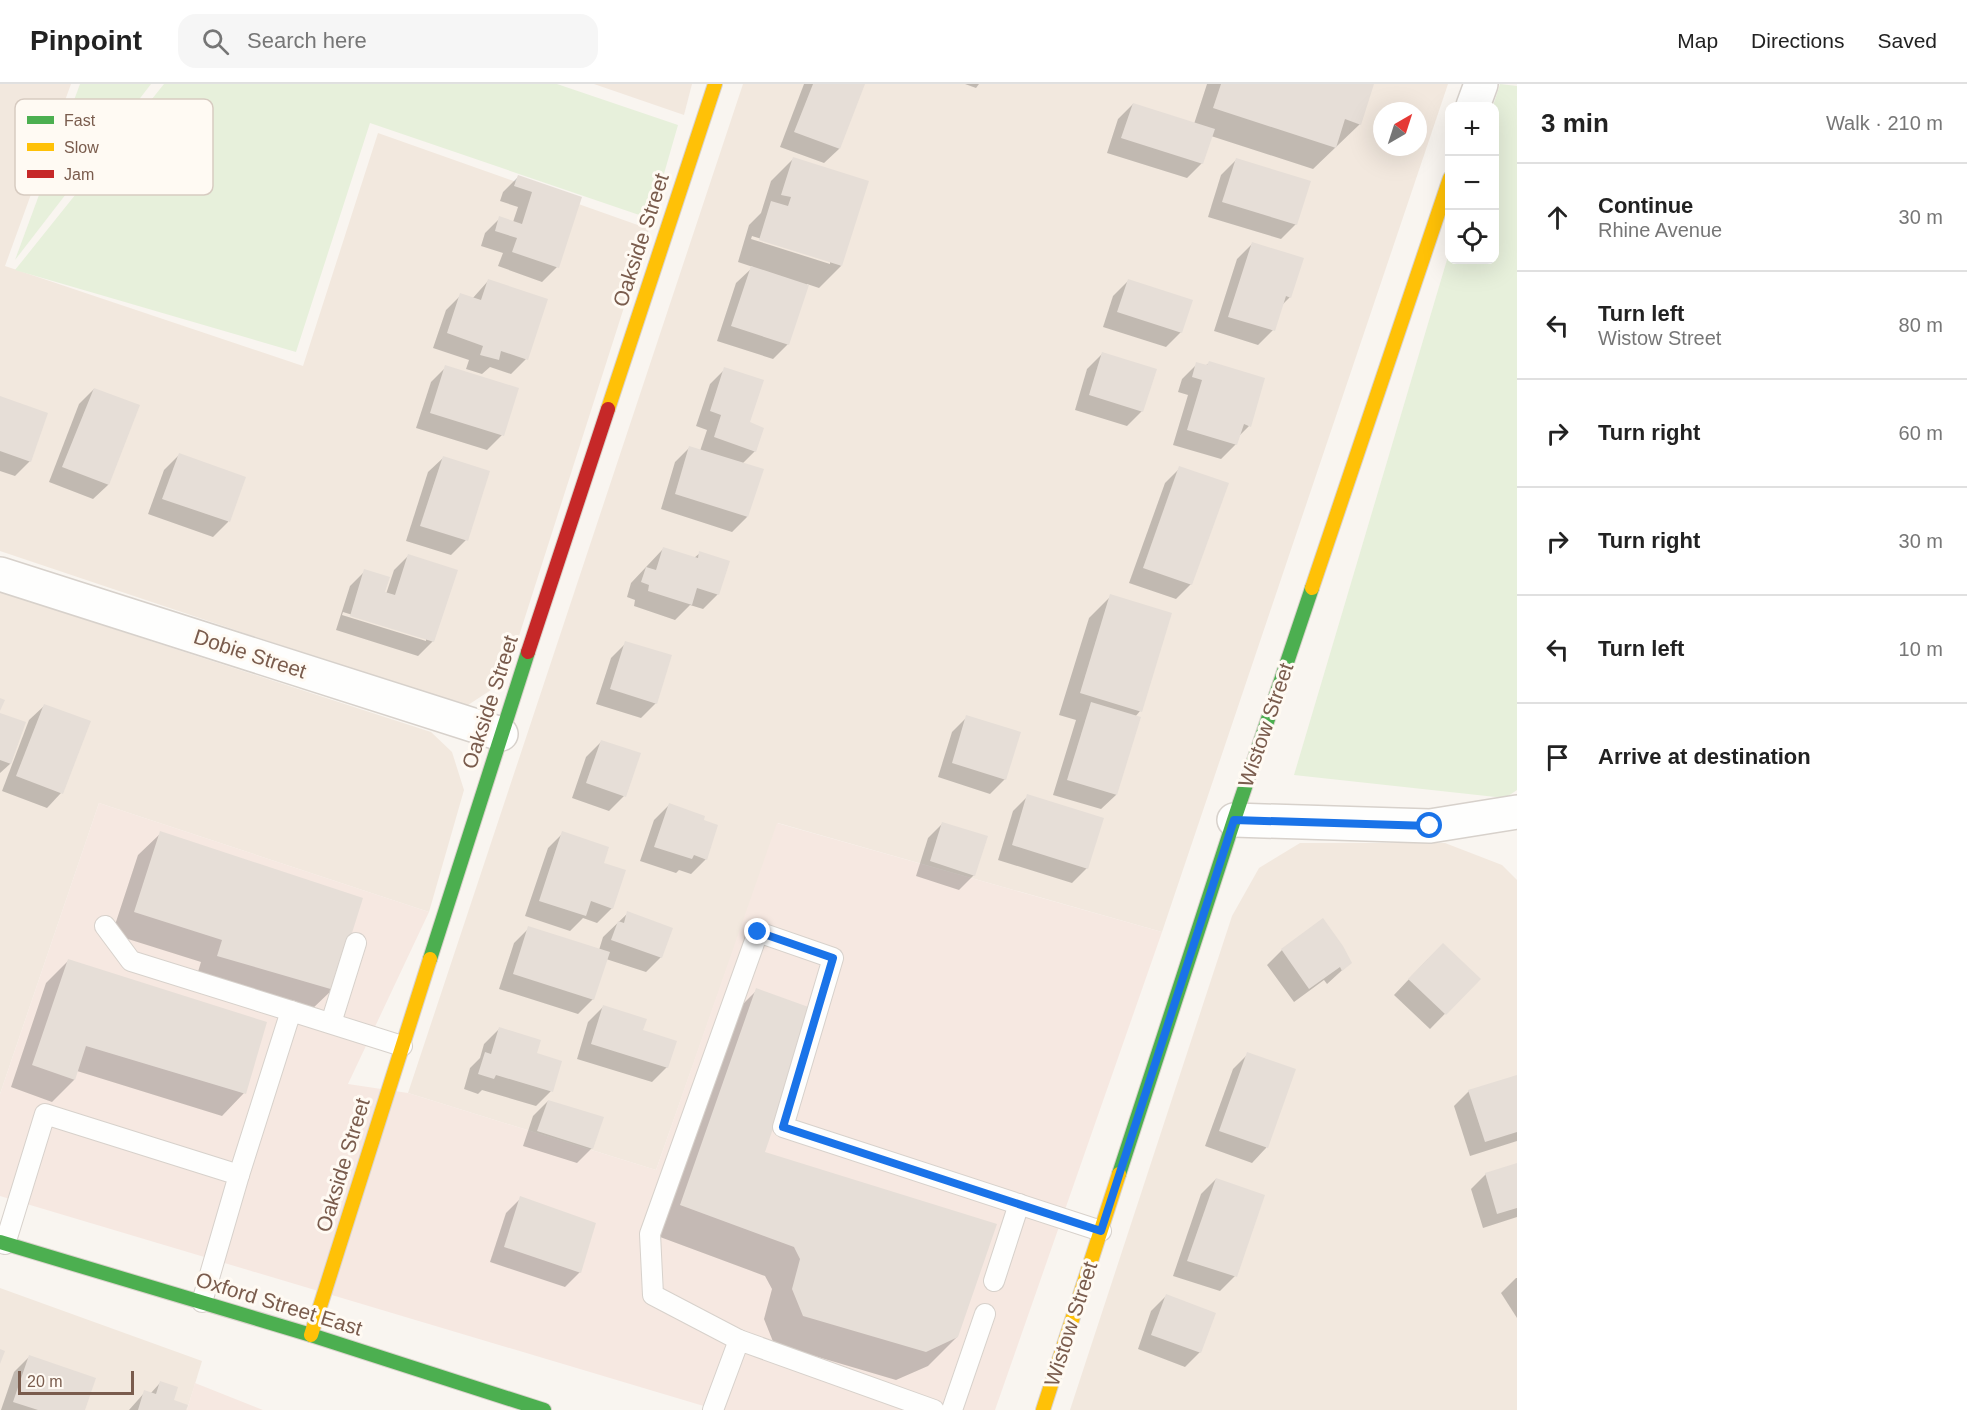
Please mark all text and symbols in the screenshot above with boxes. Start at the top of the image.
search box [178,14,598,68]
text: Pinpoint [30,25,142,56]
icon: search [199,25,232,58]
text: Search here [247,28,367,53]
text: Map [1677,29,1718,52]
text: Directions [1751,29,1844,52]
text: Saved [1877,29,1937,52]
legend [15,99,213,195]
north arrow [1373,102,1427,156]
map controls [1445,102,1499,264]
button: + [1445,102,1499,156]
text: 3 min [1541,108,1609,138]
text: Fast [64,112,96,129]
text: Walk · 210 m [1826,112,1943,134]
text: Slow [64,139,99,156]
button: − [1445,156,1499,210]
text: Jam [64,166,94,183]
street label: Oakside Street [608,170,673,309]
text: Continue [1598,193,1693,218]
icon: ahead [1541,201,1574,234]
text: 30 m [1899,206,1943,228]
button: locate [1445,210,1499,264]
text: Rhine Avenue [1598,219,1722,241]
text: Turn left [1598,301,1684,326]
icon: left [1541,309,1574,342]
text: 80 m [1899,314,1943,336]
text: Wistow Street [1598,327,1721,349]
icon: right [1541,417,1574,450]
text: Turn right [1598,420,1700,445]
text: 60 m [1899,422,1943,444]
icon: right [1541,525,1574,558]
text: Turn right [1598,528,1700,553]
text: 30 m [1899,530,1943,552]
street label: Dobie Street [191,625,309,683]
street label: Oakside Street [457,632,522,771]
icon: left [1541,633,1574,666]
text: Turn left [1598,636,1684,661]
text: 10 m [1899,638,1943,660]
street label: Wistow Street [1234,660,1298,790]
icon: arrive [1541,741,1574,774]
text: Arrive at destination [1598,744,1811,769]
route start [1416,812,1442,838]
route end [744,918,770,944]
street label: Oakside Street [311,1095,374,1235]
street label: Wistow Street [1040,1259,1102,1389]
street label: Oxford Street East [193,1267,365,1340]
scale bar [18,1368,134,1396]
text: 20 m [27,1373,63,1390]

